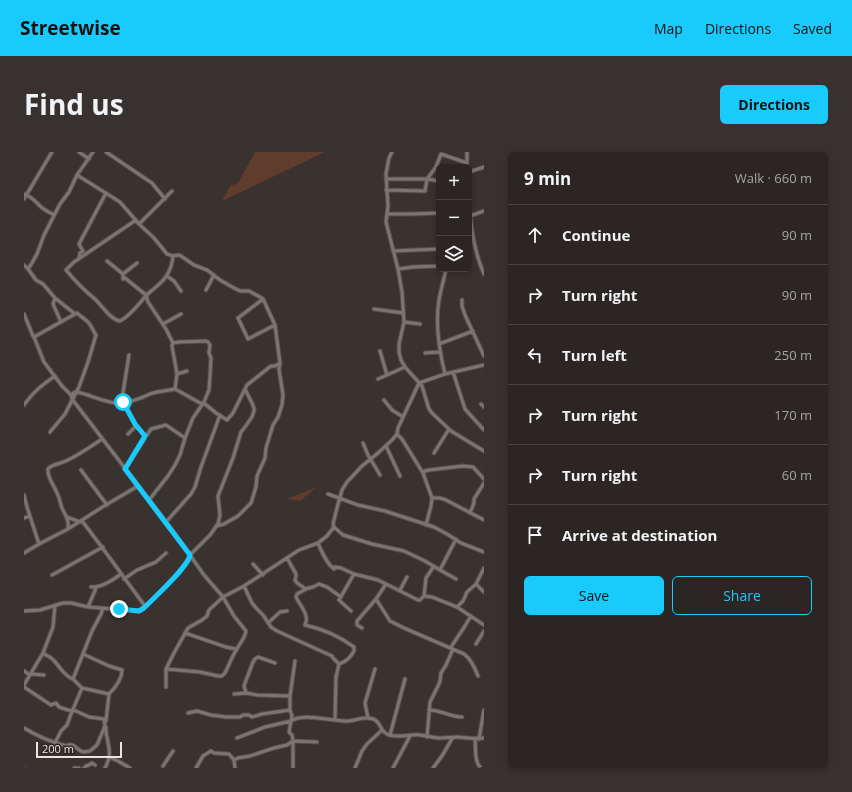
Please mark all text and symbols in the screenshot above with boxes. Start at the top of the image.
text: Streetwise [20,15,121,41]
text: Map [654,19,683,38]
text: Directions [705,19,771,38]
text: Saved [793,19,832,38]
text: Find us [24,85,124,123]
button: Directions [720,85,828,124]
map controls [436,164,472,272]
button: + [436,164,472,200]
text: 9 min [524,167,571,190]
text: Walk · 660 m [735,169,812,187]
button: − [436,200,472,236]
icon: ahead [524,224,546,246]
text: Continue [562,225,630,245]
text: 90 m [782,226,812,244]
button: layers [436,236,472,272]
icon: right [524,284,546,306]
text: Turn right [562,285,637,305]
text: 90 m [782,286,812,304]
icon: left [524,344,546,366]
text: Turn left [562,345,627,365]
text: 250 m [774,346,812,364]
route start [114,393,132,411]
icon: right [524,404,546,426]
text: Turn right [562,405,637,425]
text: 170 m [774,406,812,424]
icon: right [524,464,546,486]
text: Turn right [562,465,637,485]
text: 60 m [782,466,812,484]
icon: arrive [524,524,546,546]
text: Arrive at destination [562,525,717,545]
button: Save [524,576,664,615]
button: Share [672,576,812,615]
route end [110,600,128,618]
scale bar [36,740,122,759]
text: 200 m [42,741,74,756]

